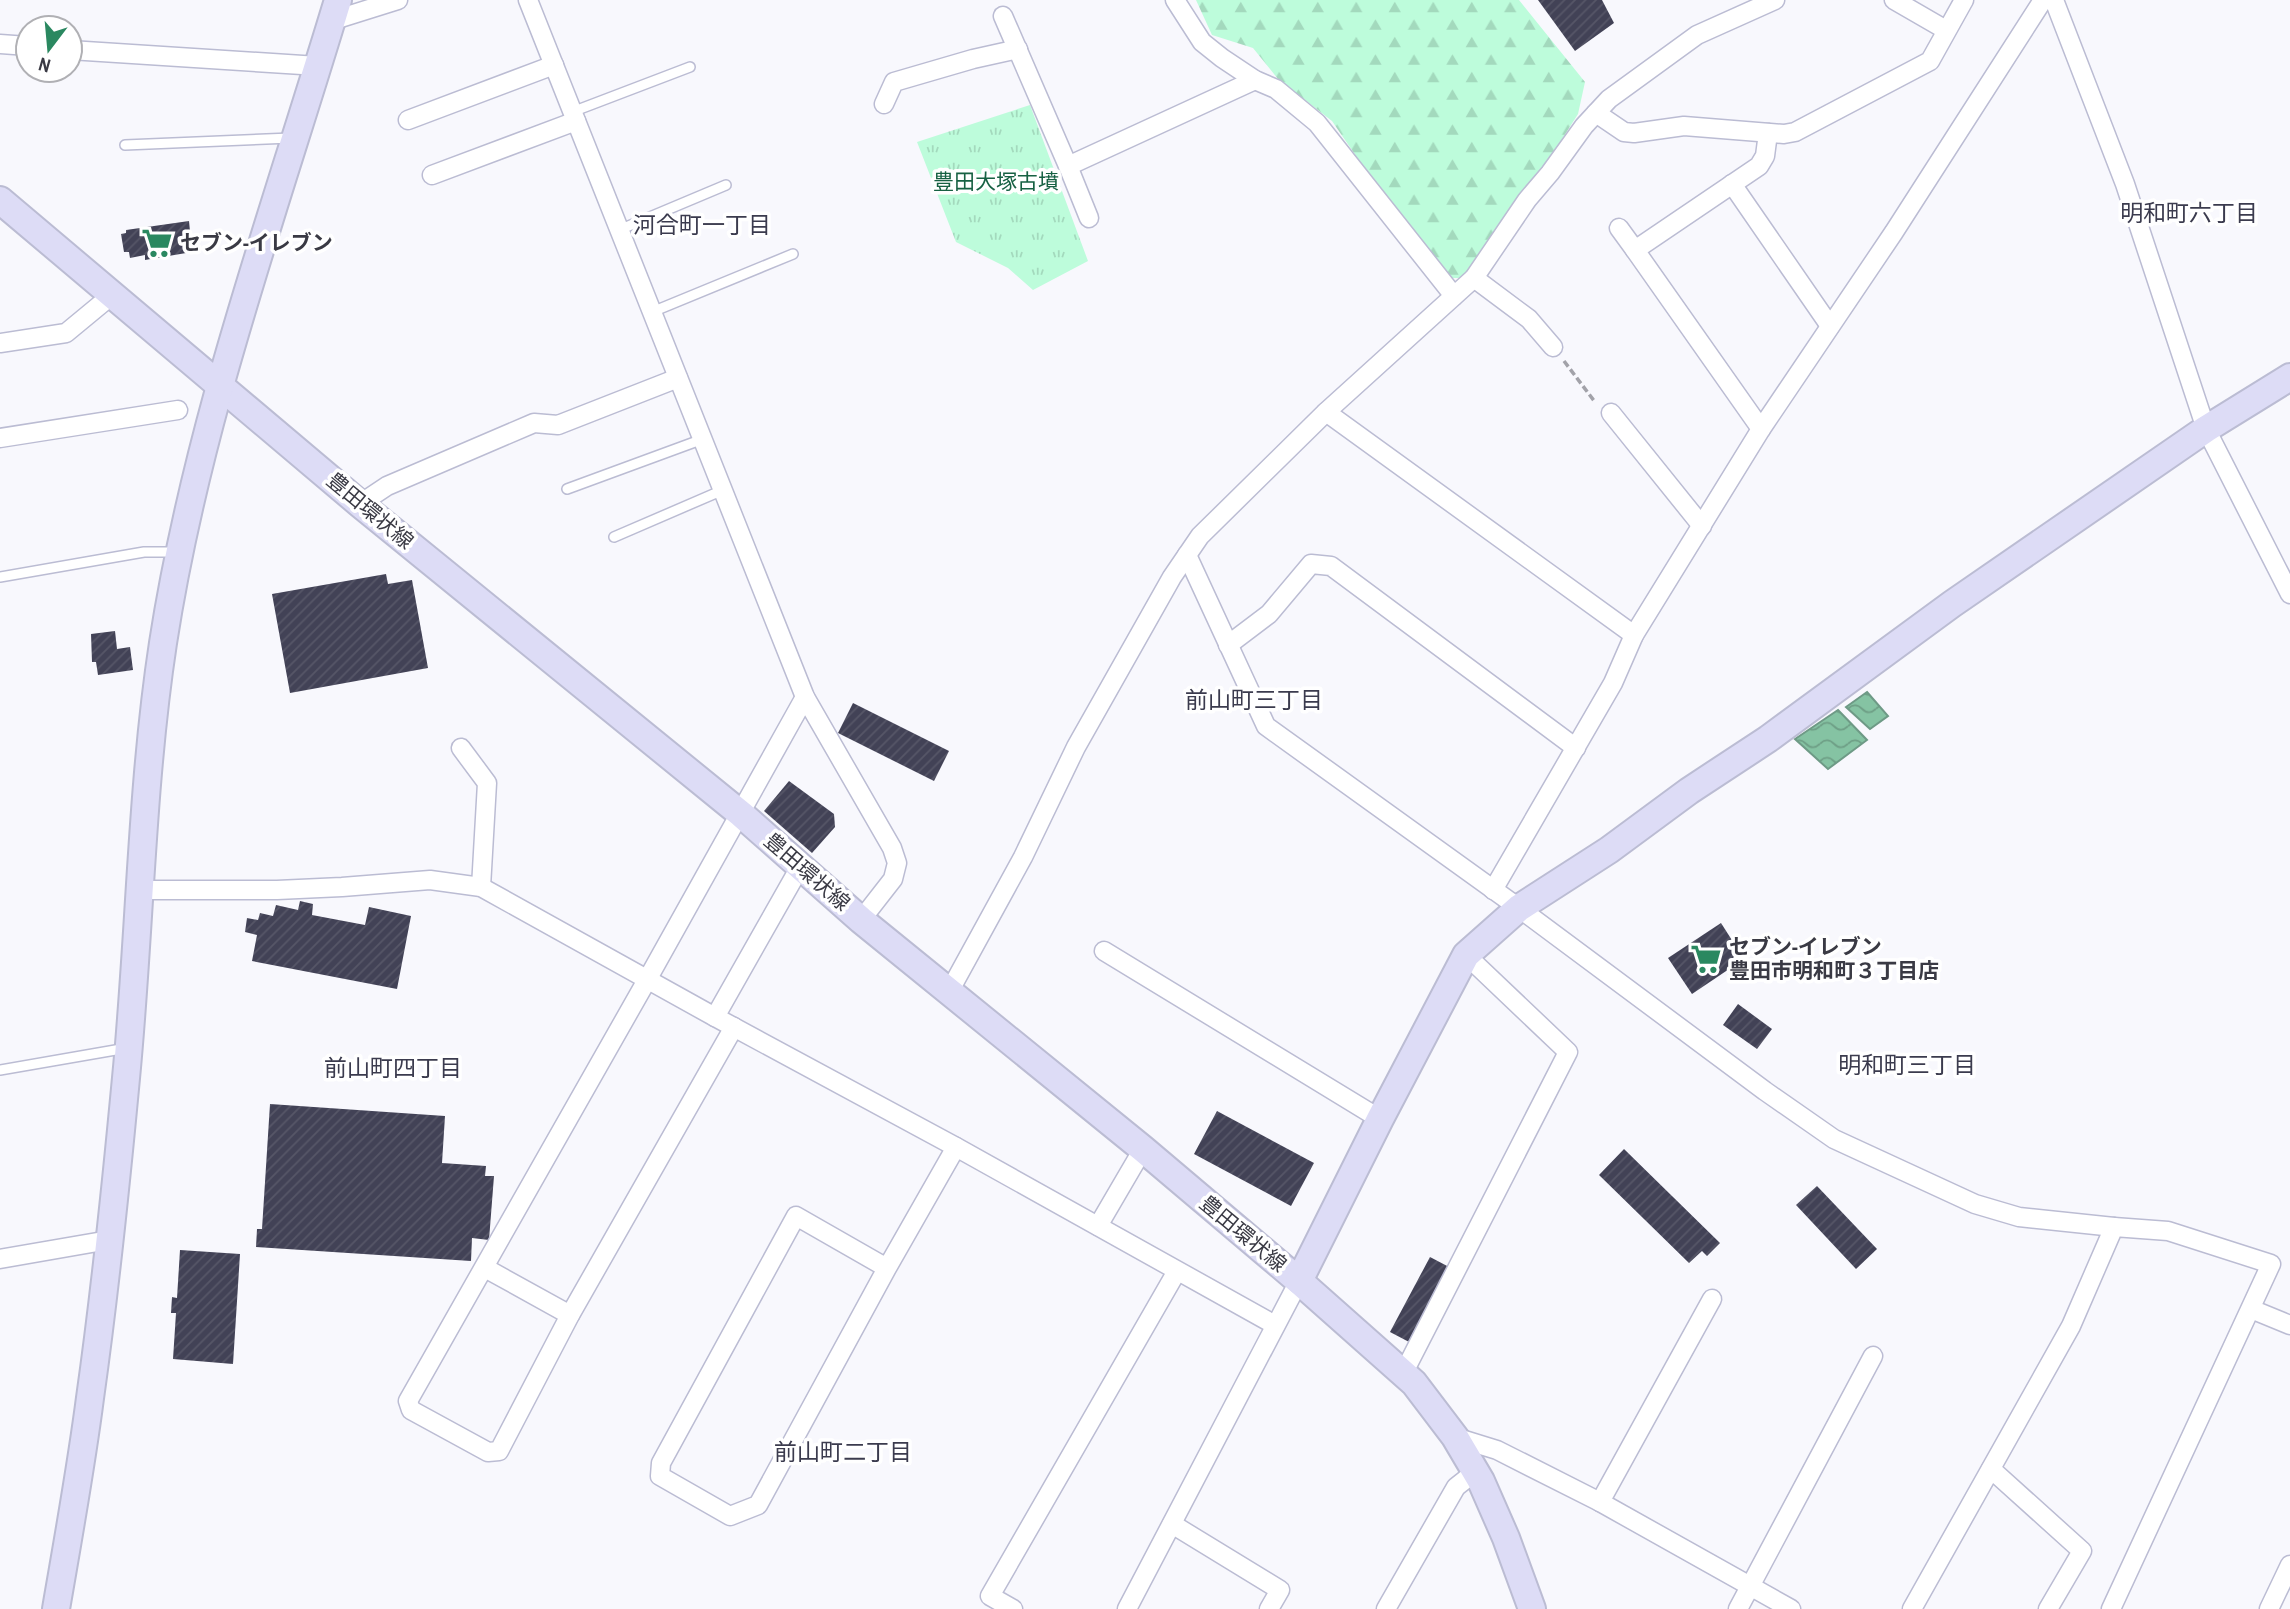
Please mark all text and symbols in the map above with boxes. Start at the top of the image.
north arrow [14,14,84,84]
text: N [35,51,53,79]
park label: 豊田大塚古墳 [933,167,1059,196]
district label: 明和町六丁目 [2120,197,2258,228]
district label: 河合町一丁目 [633,209,771,240]
supermarket icon: セブン-イレブン [140,226,174,260]
place label: セブン-イレブン [180,228,333,257]
street label: 豊田環状線 [321,466,420,555]
district label: 前山町三丁目 [1185,684,1323,715]
street label: 豊田環状線 [758,826,856,917]
place label: セブン-イレブン 豊田市明和町３丁目店 [1729,932,1939,985]
supermarket icon: セブン-イレブン 豊田市明和町３丁目店 [1689,942,1723,976]
district label: 明和町三丁目 [1838,1049,1976,1080]
district label: 前山町四丁目 [324,1052,462,1083]
street label: 豊田環状線 [1194,1189,1293,1278]
district label: 前山町二丁目 [774,1436,912,1467]

